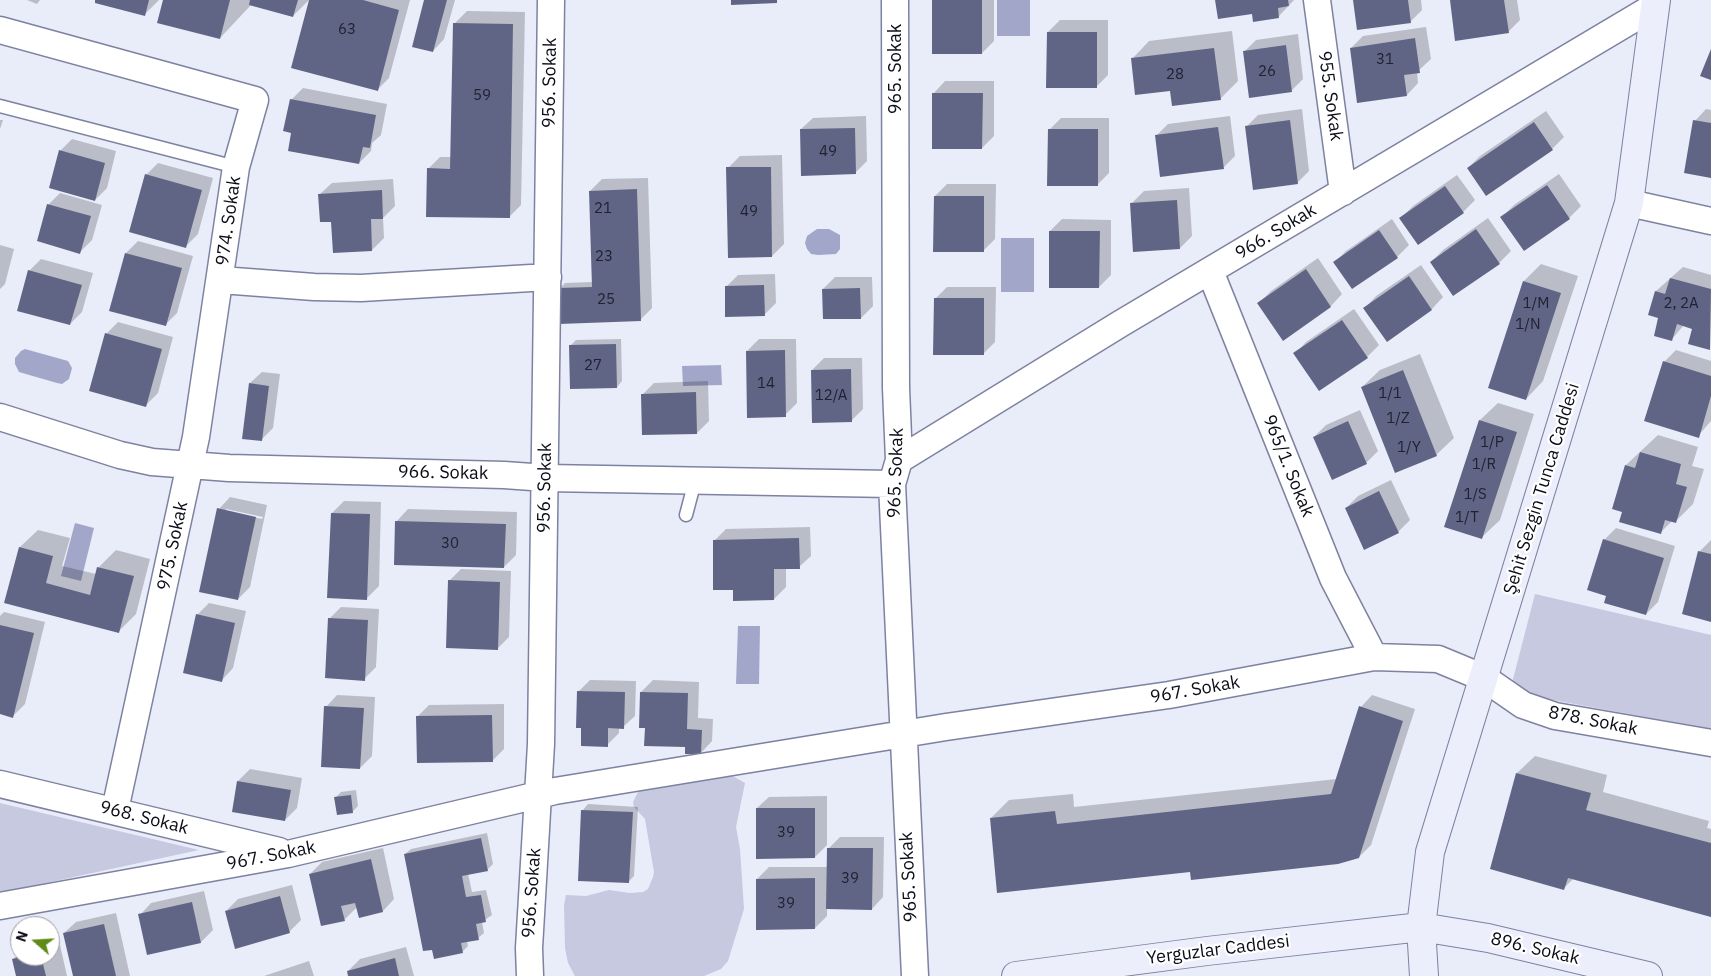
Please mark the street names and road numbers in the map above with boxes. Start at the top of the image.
street label: 965. Sokak [885,24,907,114]
street label: 956. Sokak [538,38,562,128]
street label: 955. Sokak [1313,50,1347,142]
street label: 974. Sokak [212,175,246,267]
street label: 966. Sokak [1232,199,1320,265]
street label: Şehit Sezgin Tunca Caddesi [1499,381,1585,597]
street label: 965/1. Sokak [1258,412,1318,520]
street label: 965. Sokak [884,427,908,519]
street label: 956. Sokak [533,443,557,533]
street label: 966. Sokak [398,461,488,485]
street label: 975. Sokak [153,499,193,593]
street label: 967. Sokak [1149,671,1241,709]
street label: 878. Sokak [1546,702,1640,740]
street label: 968. Sokak [97,797,191,839]
street label: 965. Sokak [896,831,922,923]
street label: 967. Sokak [224,837,318,875]
street label: 956. Sokak [518,847,546,939]
street label: 896. Sokak [1488,928,1582,970]
street label: Yerguzlar Caddesi [1145,931,1291,969]

